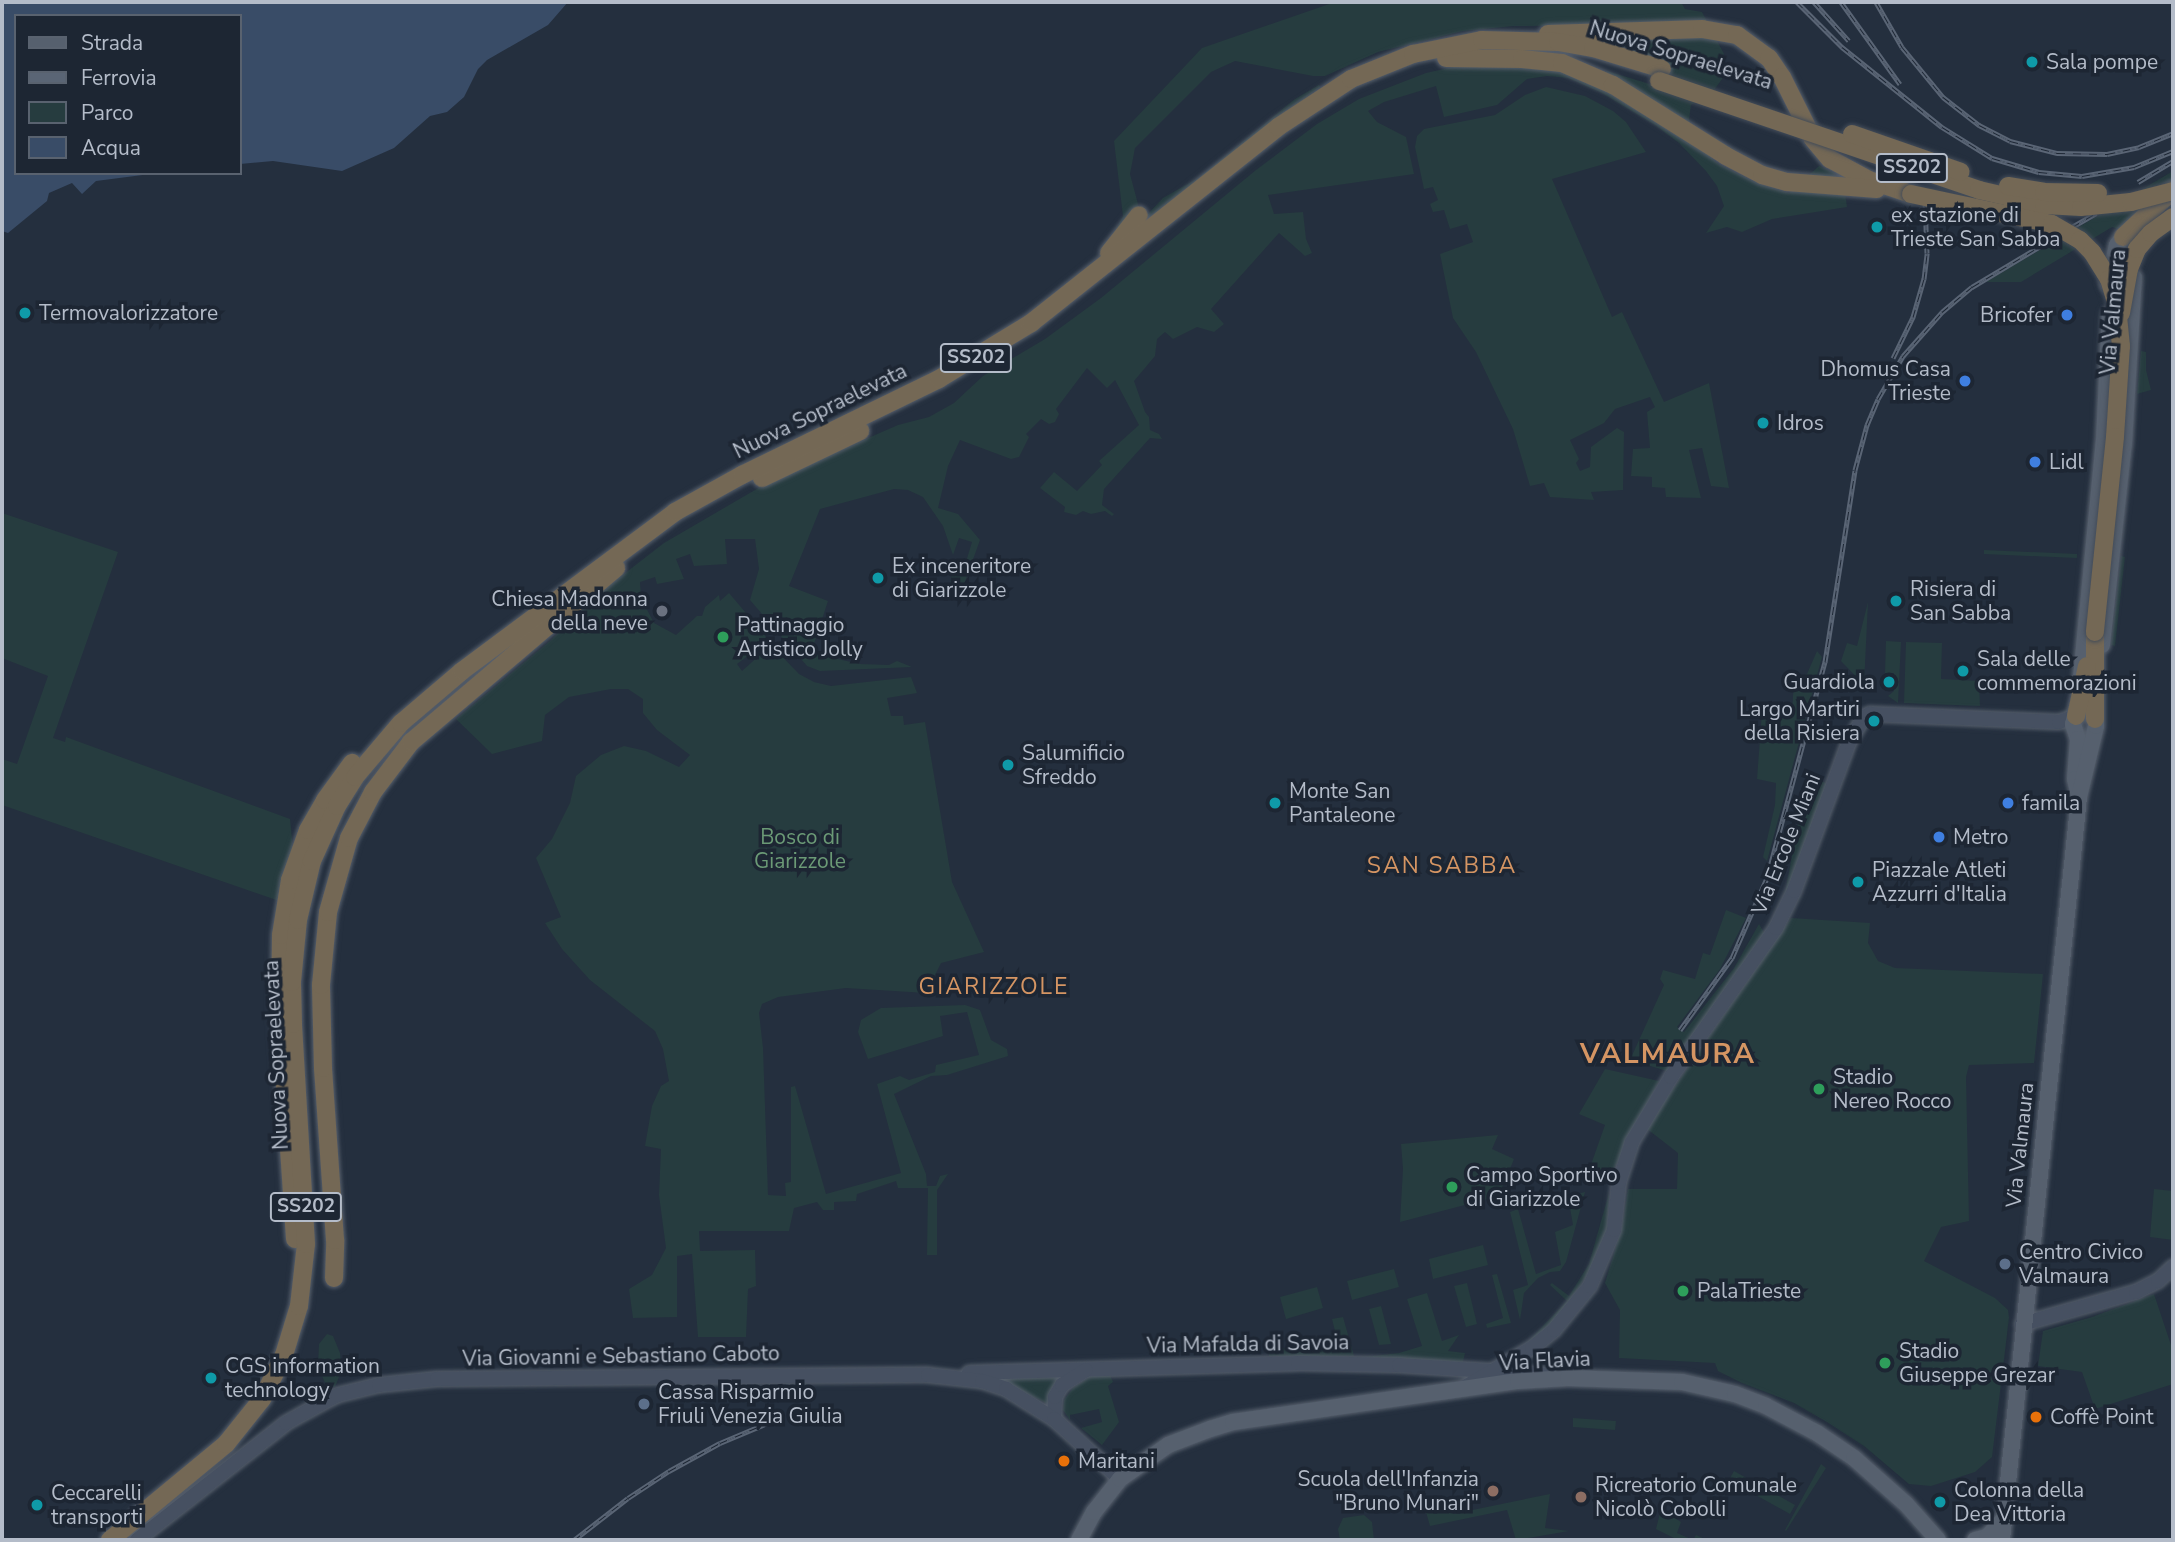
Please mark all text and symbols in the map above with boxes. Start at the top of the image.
legend [14,14,242,175]
street label: Nuova Sopraelevata [1587,15,1775,95]
text: Strada [81,29,143,57]
place label: Sala pompe [2046,49,2158,75]
marker: Sala pompe [2024,54,2040,70]
text: Ferrovia [81,64,157,92]
text: Parco [81,99,134,127]
text: Acqua [81,134,141,162]
road number: SS202 [1875,152,1949,184]
place label: ex stazione di Trieste San Sabba [1891,202,2060,252]
marker: ex stazione di Trieste San Sabba [1869,219,1885,235]
street label: Via Valmaura [2095,248,2131,376]
place label: Termovalorizzatore [39,300,218,326]
place label: Bricofer [1980,302,2053,328]
marker: Termovalorizzatore [17,305,33,321]
marker: Bricofer [2059,307,2075,323]
road number: SS202 [939,342,1013,374]
place label: Dhomus Casa Trieste [1820,356,1951,406]
street label: Nuova Sopraelevata [729,358,911,464]
marker: Dhomus Casa Trieste [1957,373,1973,389]
place label: Idros [1777,410,1824,436]
marker: Idros [1755,415,1771,431]
place label: Lidl [2049,449,2084,475]
marker: Lidl [2027,454,2043,470]
place label: Ex inceneritore di Giarizzole [892,553,1031,603]
marker: Ex inceneritore di Giarizzole [870,570,886,586]
place label: Risiera di San Sabba [1910,576,2011,626]
place label: Chiesa Madonna della neve [491,586,648,636]
marker: Risiera di San Sabba [1888,593,1904,609]
marker: Chiesa Madonna della neve [654,603,670,619]
place label: Pattinaggio Artistico Jolly [737,612,863,662]
marker: Pattinaggio Artistico Jolly [715,629,731,645]
place label: Sala delle commemorazioni [1977,646,2137,696]
marker: Sala delle commemorazioni [1955,663,1971,679]
place label: Guardiola [1783,669,1875,695]
marker: Guardiola [1881,674,1897,690]
place label: Largo Martiri della Risiera [1739,696,1860,746]
marker: Largo Martiri della Risiera [1866,713,1882,729]
place label: Salumificio Sfreddo [1022,740,1125,790]
marker: Salumificio Sfreddo [1000,757,1016,773]
street label: Via Ercole Miani [1746,770,1826,918]
place label: Monte San Pantaleone [1289,778,1395,828]
place label: famila [2022,790,2080,816]
marker: Monte San Pantaleone [1267,795,1283,811]
marker: famila [2000,795,2016,811]
park label: Bosco di Giarizzole [754,824,846,874]
place label: Metro [1953,824,2009,850]
marker: Metro [1931,829,1947,845]
district label: SAN SABBA [1368,852,1516,880]
place label: Piazzale Atleti Azzurri d'Italia [1872,857,2007,907]
marker: Piazzale Atleti Azzurri d'Italia [1850,874,1866,890]
street label: Nuova Sopraelevata [258,960,294,1150]
district label: GIARIZZOLE [920,973,1068,1001]
district label: VALMAURA [1581,1037,1755,1071]
place label: Stadio Nereo Rocco [1833,1064,1952,1114]
marker: Stadio Nereo Rocco [1811,1081,1827,1097]
street label: Via Valmaura [2001,1081,2039,1209]
place label: Campo Sportivo di Giarizzole [1466,1162,1618,1212]
marker: Campo Sportivo di Giarizzole [1444,1179,1460,1195]
road number: SS202 [269,1191,343,1222]
place label: Centro Civico Valmaura [2019,1239,2143,1289]
marker: Centro Civico Valmaura [1997,1256,2013,1272]
place label: PalaTrieste [1697,1278,1801,1304]
marker: PalaTrieste [1675,1283,1691,1299]
street label: Via Mafalda di Savoia [1146,1330,1350,1358]
place label: Stadio Giuseppe Grezar [1899,1338,2055,1388]
street label: Via Giovanni e Sebastiano Caboto [462,1341,780,1371]
street label: Via Flavia [1499,1346,1591,1376]
place label: CGS information technology [225,1353,380,1403]
marker: Stadio Giuseppe Grezar [1877,1355,1893,1371]
marker: CGS information technology [203,1370,219,1386]
place label: Cassa Risparmio Friuli Venezia Giulia [658,1379,843,1429]
marker: Cassa Risparmio Friuli Venezia Giulia [636,1396,652,1412]
place label: Coffè Point [2050,1404,2154,1430]
marker: Coffè Point [2028,1409,2044,1425]
place label: Maritani [1078,1448,1155,1474]
marker: Maritani [1056,1453,1072,1469]
place label: Scuola dell'Infanzia "Bruno Munari" [1297,1466,1479,1516]
place label: Ricreatorio Comunale Nicolò Cobolli [1595,1472,1797,1522]
place label: Colonna della Dea Vittoria [1954,1477,2084,1527]
place label: Ceccarelli transporti [51,1480,143,1530]
marker: Scuola dell'Infanzia "Bruno Munari" [1485,1483,1501,1499]
marker: Ricreatorio Comunale Nicolò Cobolli [1573,1489,1589,1505]
marker: Colonna della Dea Vittoria [1932,1494,1948,1510]
marker: Ceccarelli transporti [29,1497,45,1513]

